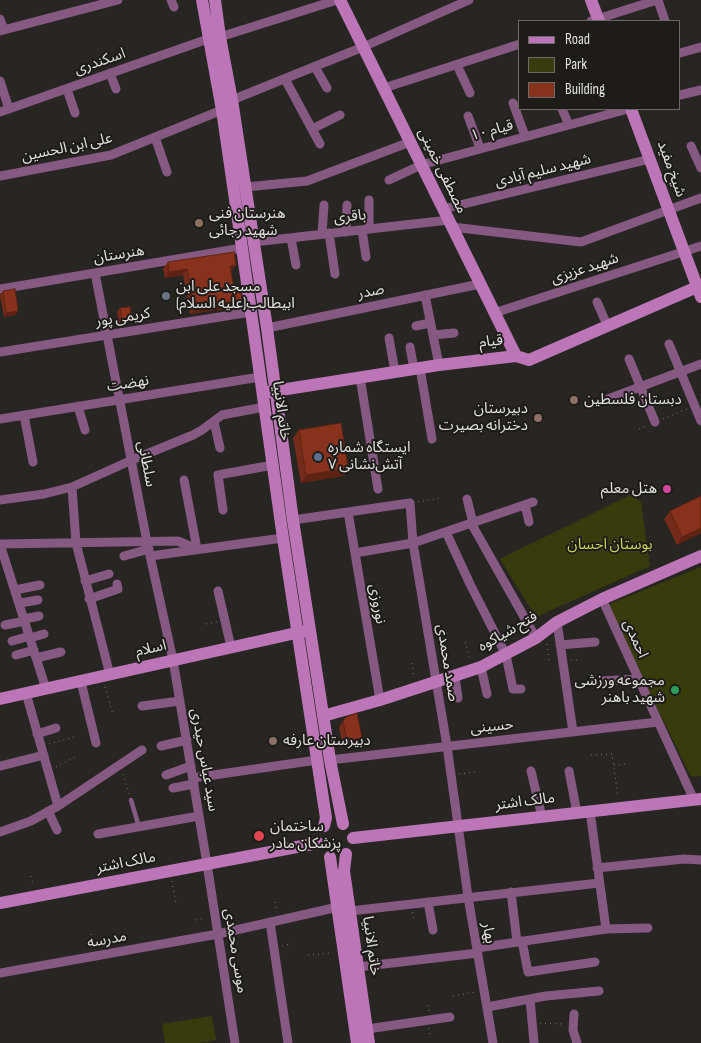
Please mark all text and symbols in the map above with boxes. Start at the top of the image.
legend [518,20,681,110]
text: Road [565,30,590,49]
street label: اسکندری [72,45,128,79]
text: Park [565,55,587,74]
text: Building [565,80,605,99]
street label: قیام ۱۰ [469,117,515,145]
street label: مصطفی خمینی [414,125,470,217]
street label: علی ابن الحسین [20,130,114,166]
street label: شیخ مفید [653,139,689,199]
street label: شهید سلیم آبادی [493,150,593,192]
place label: هنرستان فنی شهید رجائی [209,205,286,240]
street label: باقری [333,206,367,228]
marker: هنرستان فنی شهید رجائی [193,217,205,229]
street label: هنرستان [92,242,146,268]
street label: شهید عزیزی [549,250,621,288]
place label: مسجد علی ابن ابیطالب(علیه السلام) [176,278,295,313]
street label: صدر [356,280,386,304]
marker: مسجد علی ابن ابیطالب(علیه السلام) [160,290,172,302]
street label: کریمی پور [94,305,152,331]
street label: قیام [478,332,504,352]
street label: نهضت [106,372,150,396]
street label: خاتم الانبیا [268,380,294,442]
place label: دبستان فلسطین [584,391,682,409]
marker: دبستان فلسطین [568,394,580,406]
place label: دبیرستان دخترانه بصیرت [439,400,528,435]
marker: دبیرستان دخترانه بصیرت [532,412,544,424]
place label: ایستگاه شماره ۷ آتش‌نشانی [328,439,411,474]
street label: سلطانی [133,440,159,488]
marker: ایستگاه شماره ۷ آتش‌نشانی [312,451,324,463]
place label: هتل معلم [601,480,657,498]
marker: هتل معلم [661,483,673,495]
park label: بوستان احسان [567,536,653,554]
street label: نوروزی [365,583,389,625]
street label: فتح شیاکوه [475,608,541,656]
street label: احمدی [619,617,651,661]
street label: صمد محمدی [432,623,462,703]
street label: اسلام [134,637,168,661]
place label: مجموعه ورزشی شهید باهنر [575,672,665,707]
marker: مجموعه ورزشی شهید باهنر [669,684,681,696]
street label: سید عباس حیدری [186,707,222,813]
street label: حسینی [469,716,515,738]
place label: دبیرستان عارفه [283,732,371,750]
marker: دبیرستان عارفه [267,735,279,747]
street label: مالک اشتر [494,789,556,815]
place label: ساختمان پزشکان مادر [270,818,341,853]
marker: ساختمان پزشکان مادر [252,829,266,843]
street label: مالک اشتر [95,848,157,878]
street label: موسی محمدی [219,907,251,995]
street label: خاتم الانبیا [358,915,384,977]
street label: بهار [477,921,499,945]
street label: مدرسه [86,928,128,952]

